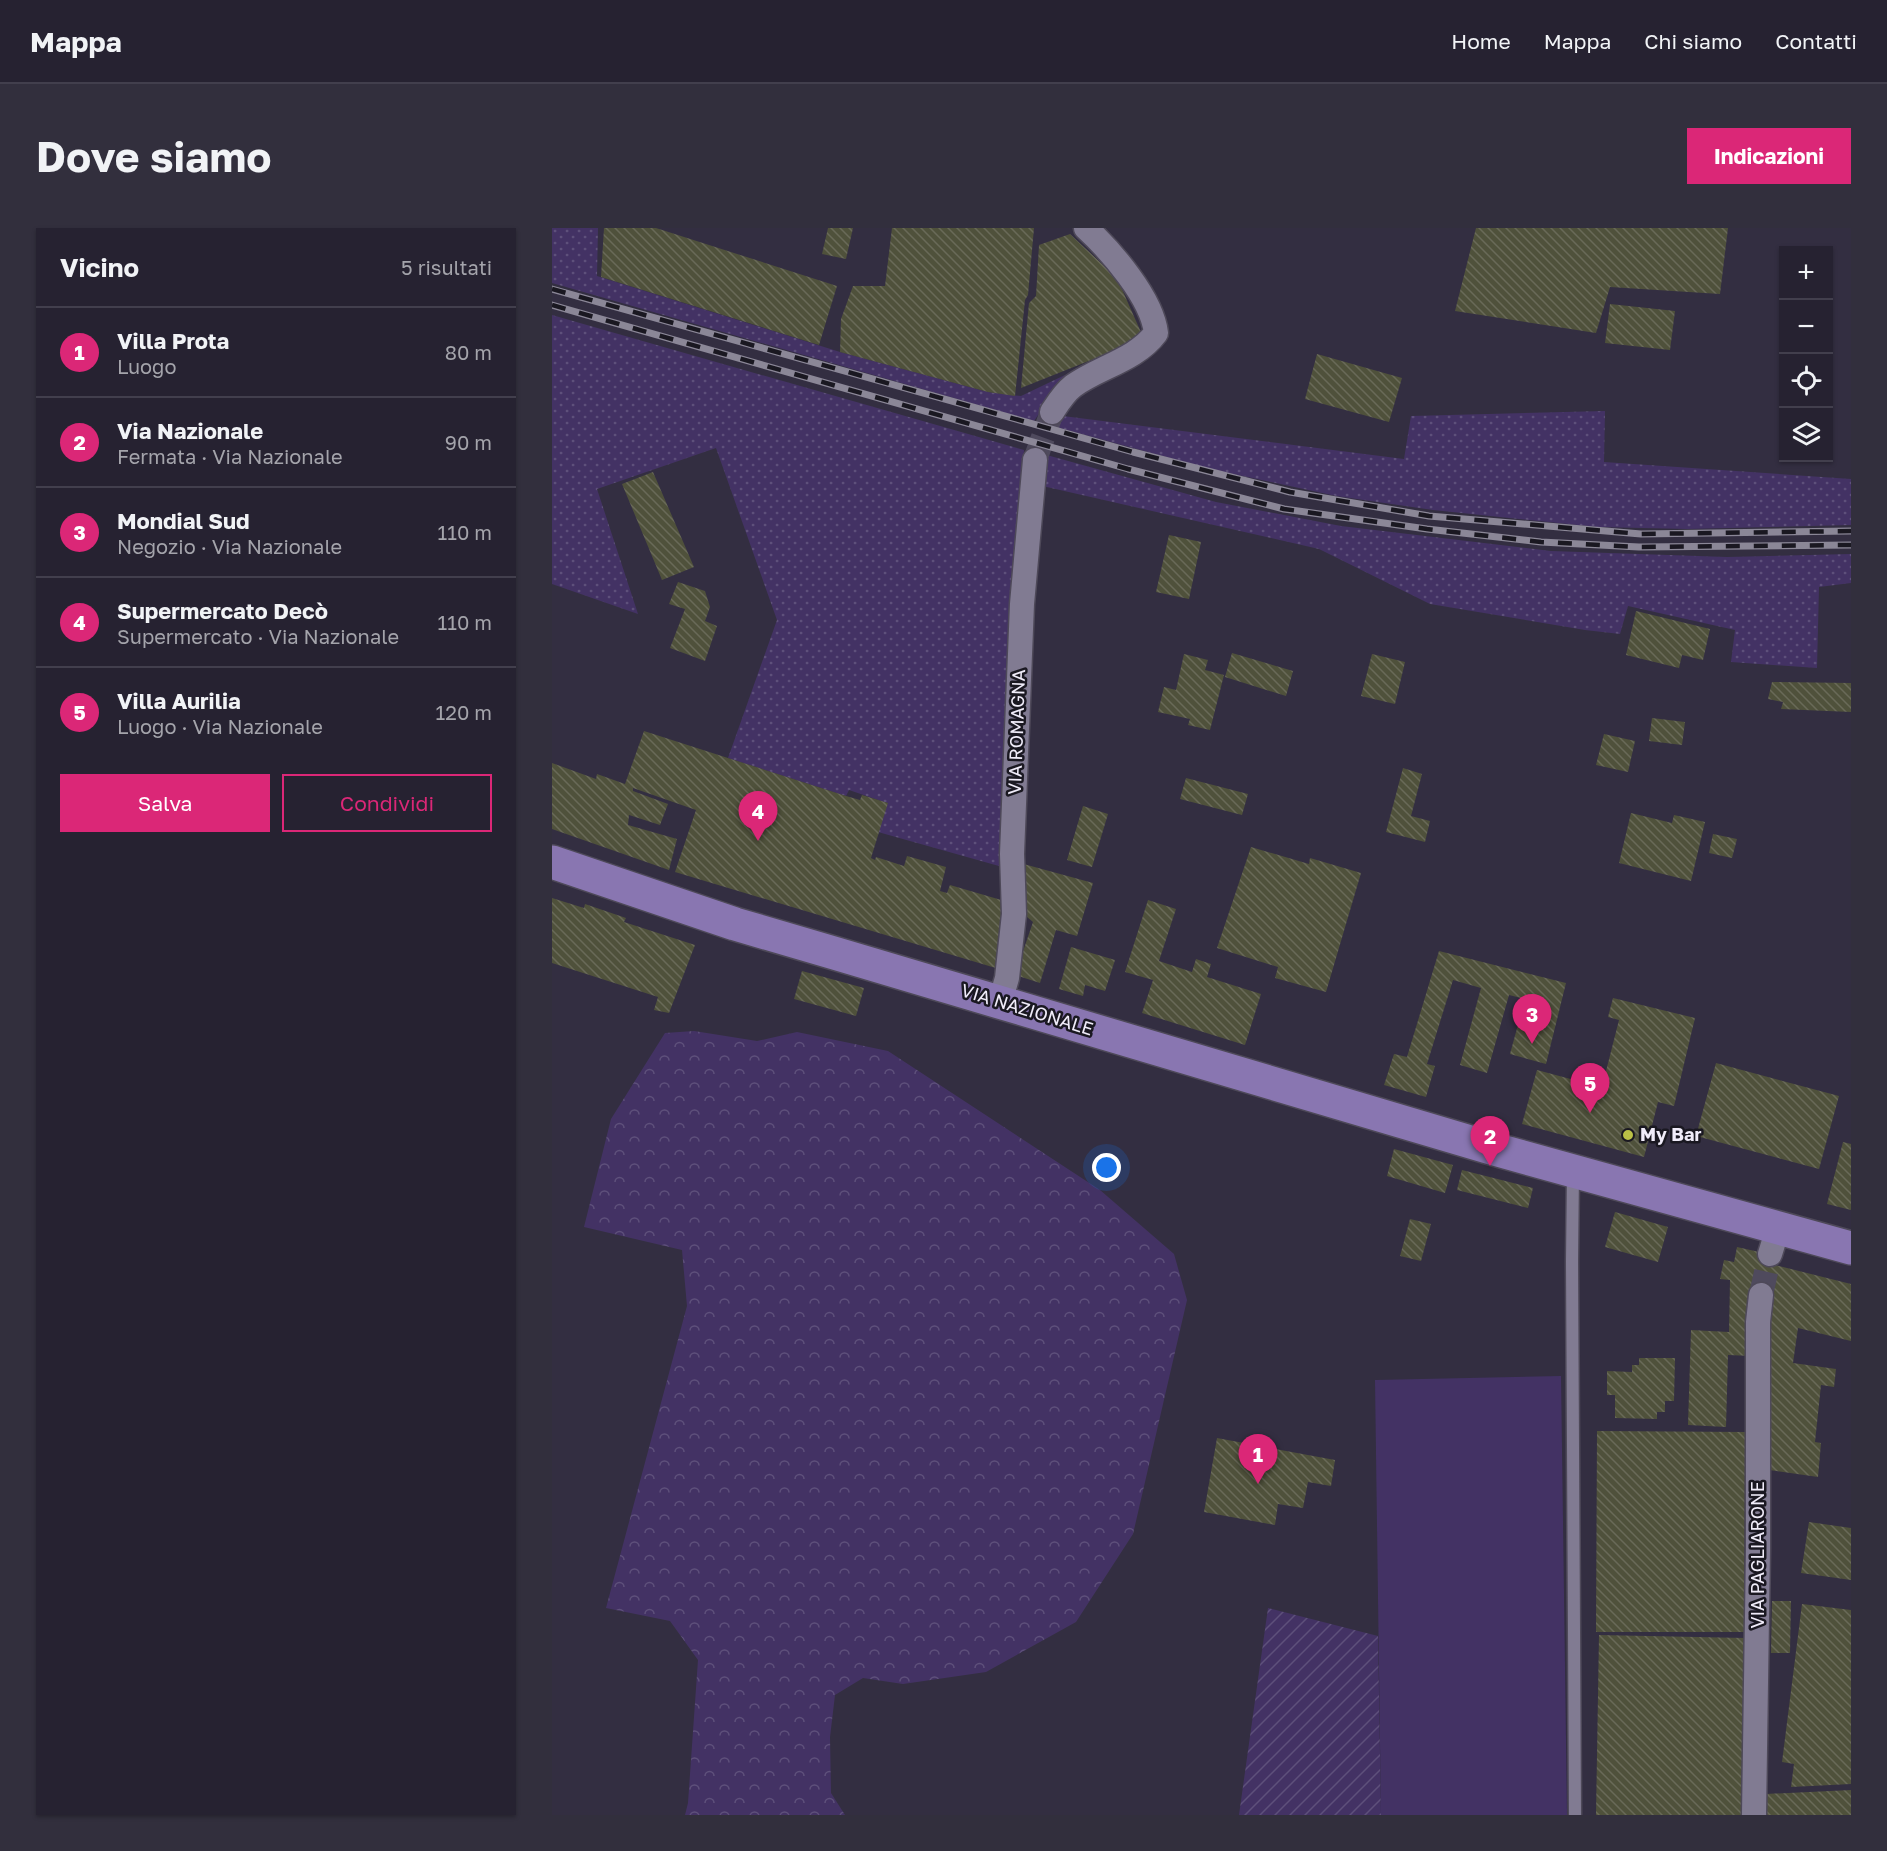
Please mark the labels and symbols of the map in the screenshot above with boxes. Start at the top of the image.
street label: VIA ROMAGNA [1003,669,1029,795]
pin: 4 [738,792,778,841]
street label: VIA NAZIONALE [959,979,1096,1040]
pin: 3 [1512,994,1552,1044]
pin: 5 [1570,1064,1610,1113]
pin: 2 [1470,1116,1510,1166]
place label: My Bar [1640,1123,1701,1145]
marker: My Bar [1621,1128,1635,1142]
your location [1092,1153,1121,1182]
pin: 1 [1238,1434,1278,1484]
street label: VIA PAGLIARONE [1746,1481,1768,1629]

